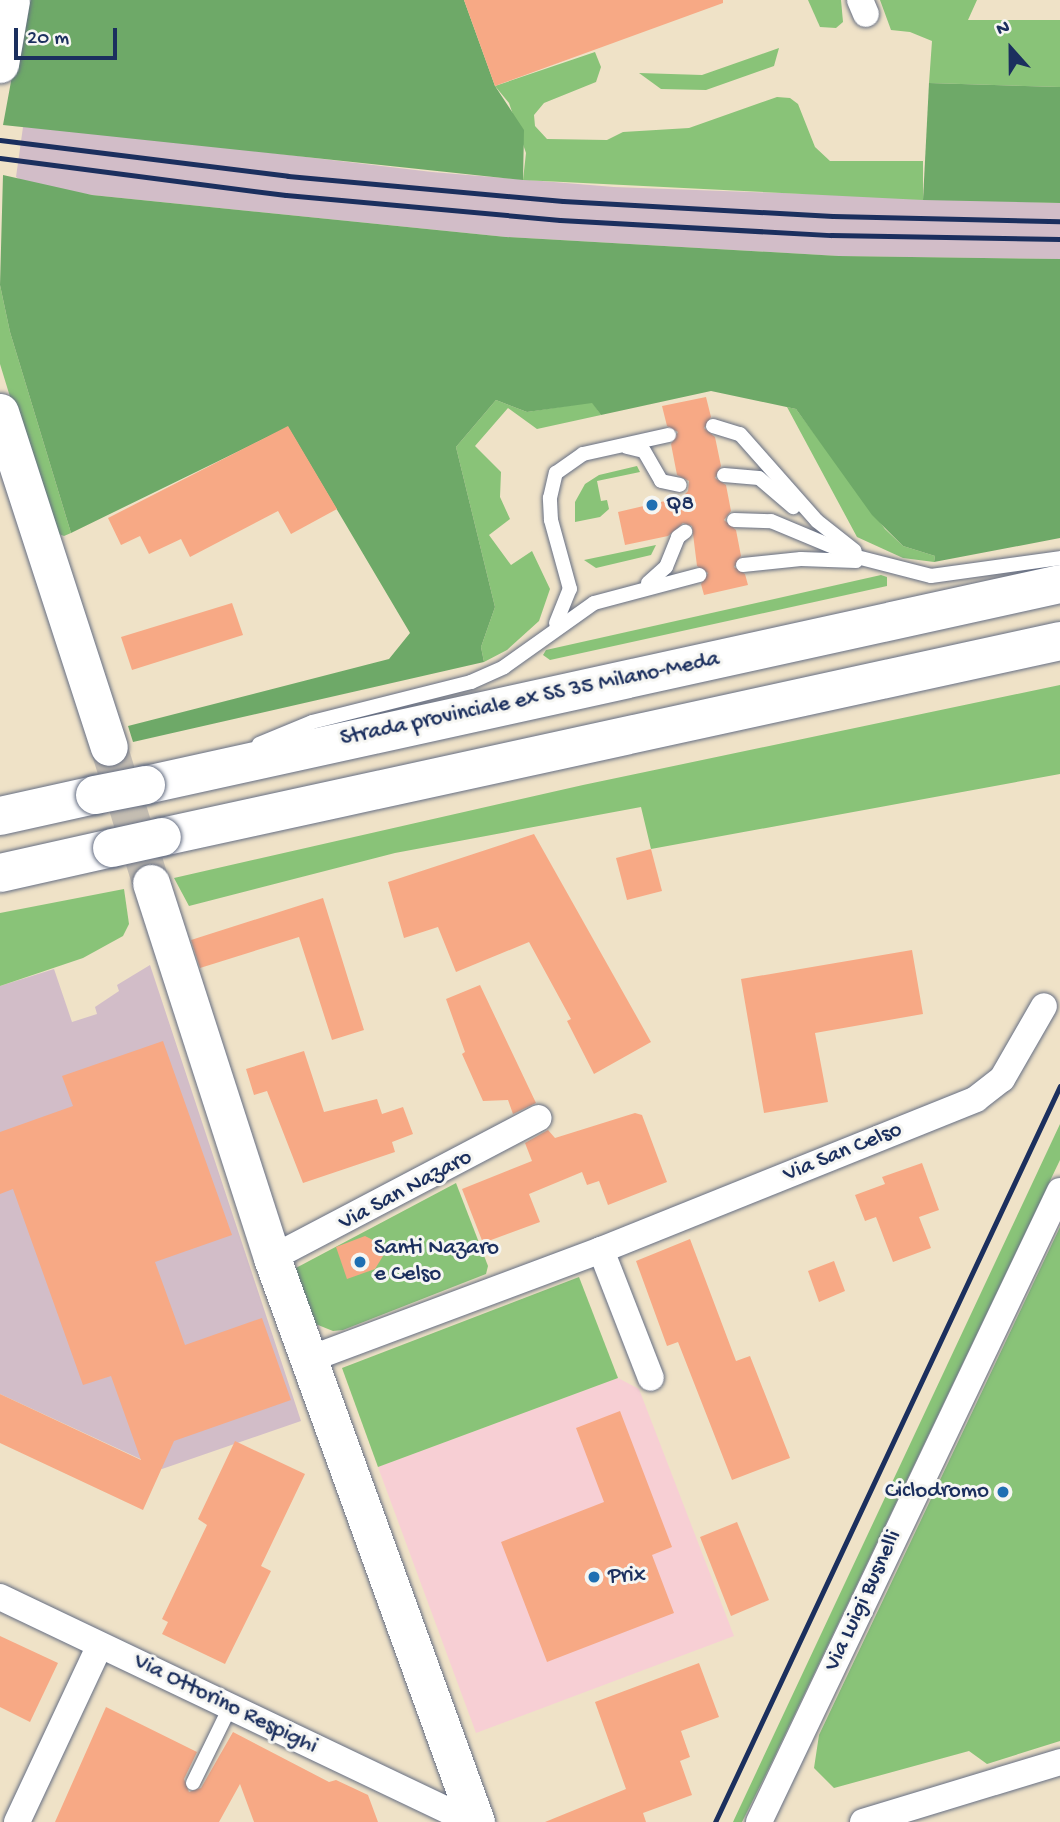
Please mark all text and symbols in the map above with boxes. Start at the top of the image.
scale bar [18,14,121,58]
north arrow [976,14,1046,84]
text: N [993,16,1013,42]
text: 20 m [27,27,69,52]
place label: Q8 [666,491,694,519]
marker: Q8 [644,497,660,513]
street label: Strada provinciale ex SS 35 Milano-Meda [338,646,722,754]
street label: Via San Celso [780,1117,906,1189]
street label: Via San Nazaro [335,1144,477,1238]
place label: Santi Nazaro e Celso [374,1235,499,1289]
marker: Santi Nazaro e Celso [352,1254,368,1270]
place label: Ciclodromo [885,1478,989,1506]
marker: Ciclodromo [995,1484,1011,1500]
street label: Via Luigi Busnelli [819,1526,909,1676]
place label: Prix [608,1563,646,1591]
marker: Prix [586,1569,602,1585]
street label: Via Ottorino Respighi [129,1649,321,1761]

